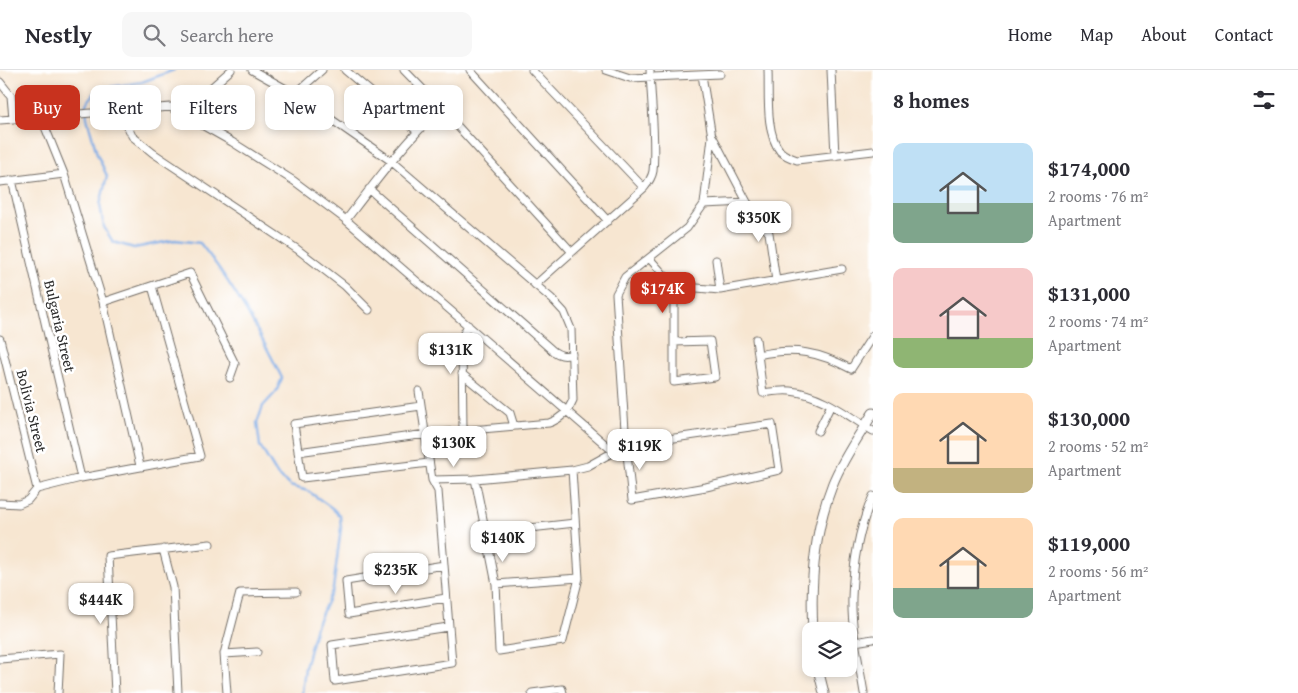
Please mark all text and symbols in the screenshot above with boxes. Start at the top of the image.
search box [122,12,472,57]
text: Nestly [25,17,92,52]
icon: search [140,21,168,49]
text: Search here [180,21,274,49]
text: Home [1008,21,1052,48]
text: Map [1080,21,1113,48]
text: About [1141,21,1187,48]
text: Contact [1215,21,1273,48]
chip: Buy [15,85,80,130]
chip: Rent [90,85,161,130]
chip: Filters [171,85,255,130]
chip: New [265,85,334,130]
chip: Apartment [344,85,463,130]
text: 8 homes [893,85,969,116]
icon: filters [1250,86,1278,114]
text: $174,000 [1048,153,1130,184]
icon: home [933,163,993,223]
text: 2 rooms · 76 m² [1048,184,1148,208]
pin: $350K [724,200,794,243]
text: $350K [737,205,781,229]
text: Apartment [1048,208,1121,232]
pin: $174K [628,272,698,314]
text: $174K [641,276,685,300]
street label: Bulgaria Street [39,278,81,375]
text: $131,000 [1048,278,1130,309]
icon: home [933,288,993,348]
text: 2 rooms · 74 m² [1048,309,1148,333]
pin: $131K [416,332,486,375]
text: Apartment [1048,333,1121,357]
text: $131K [429,337,473,361]
street label: Bolivia Street [12,367,53,455]
text: $130,000 [1048,403,1130,434]
icon: home [933,413,993,473]
pin: $130K [419,426,489,468]
pin: $119K [605,428,675,471]
text: $130K [432,430,476,454]
text: $119K [618,433,662,457]
text: 2 rooms · 52 m² [1048,434,1148,458]
text: Apartment [1048,458,1121,482]
pin: $140K [468,520,538,563]
text: $140K [481,525,525,549]
text: $119,000 [1048,528,1130,559]
icon: home [933,538,993,598]
pin: $235K [361,552,431,595]
text: $235K [374,557,418,581]
text: 2 rooms · 56 m² [1048,559,1148,583]
pin: $444K [66,582,136,625]
text: Apartment [1048,583,1121,607]
text: $444K [79,587,123,611]
map controls [802,622,857,677]
button: layers [802,622,857,677]

